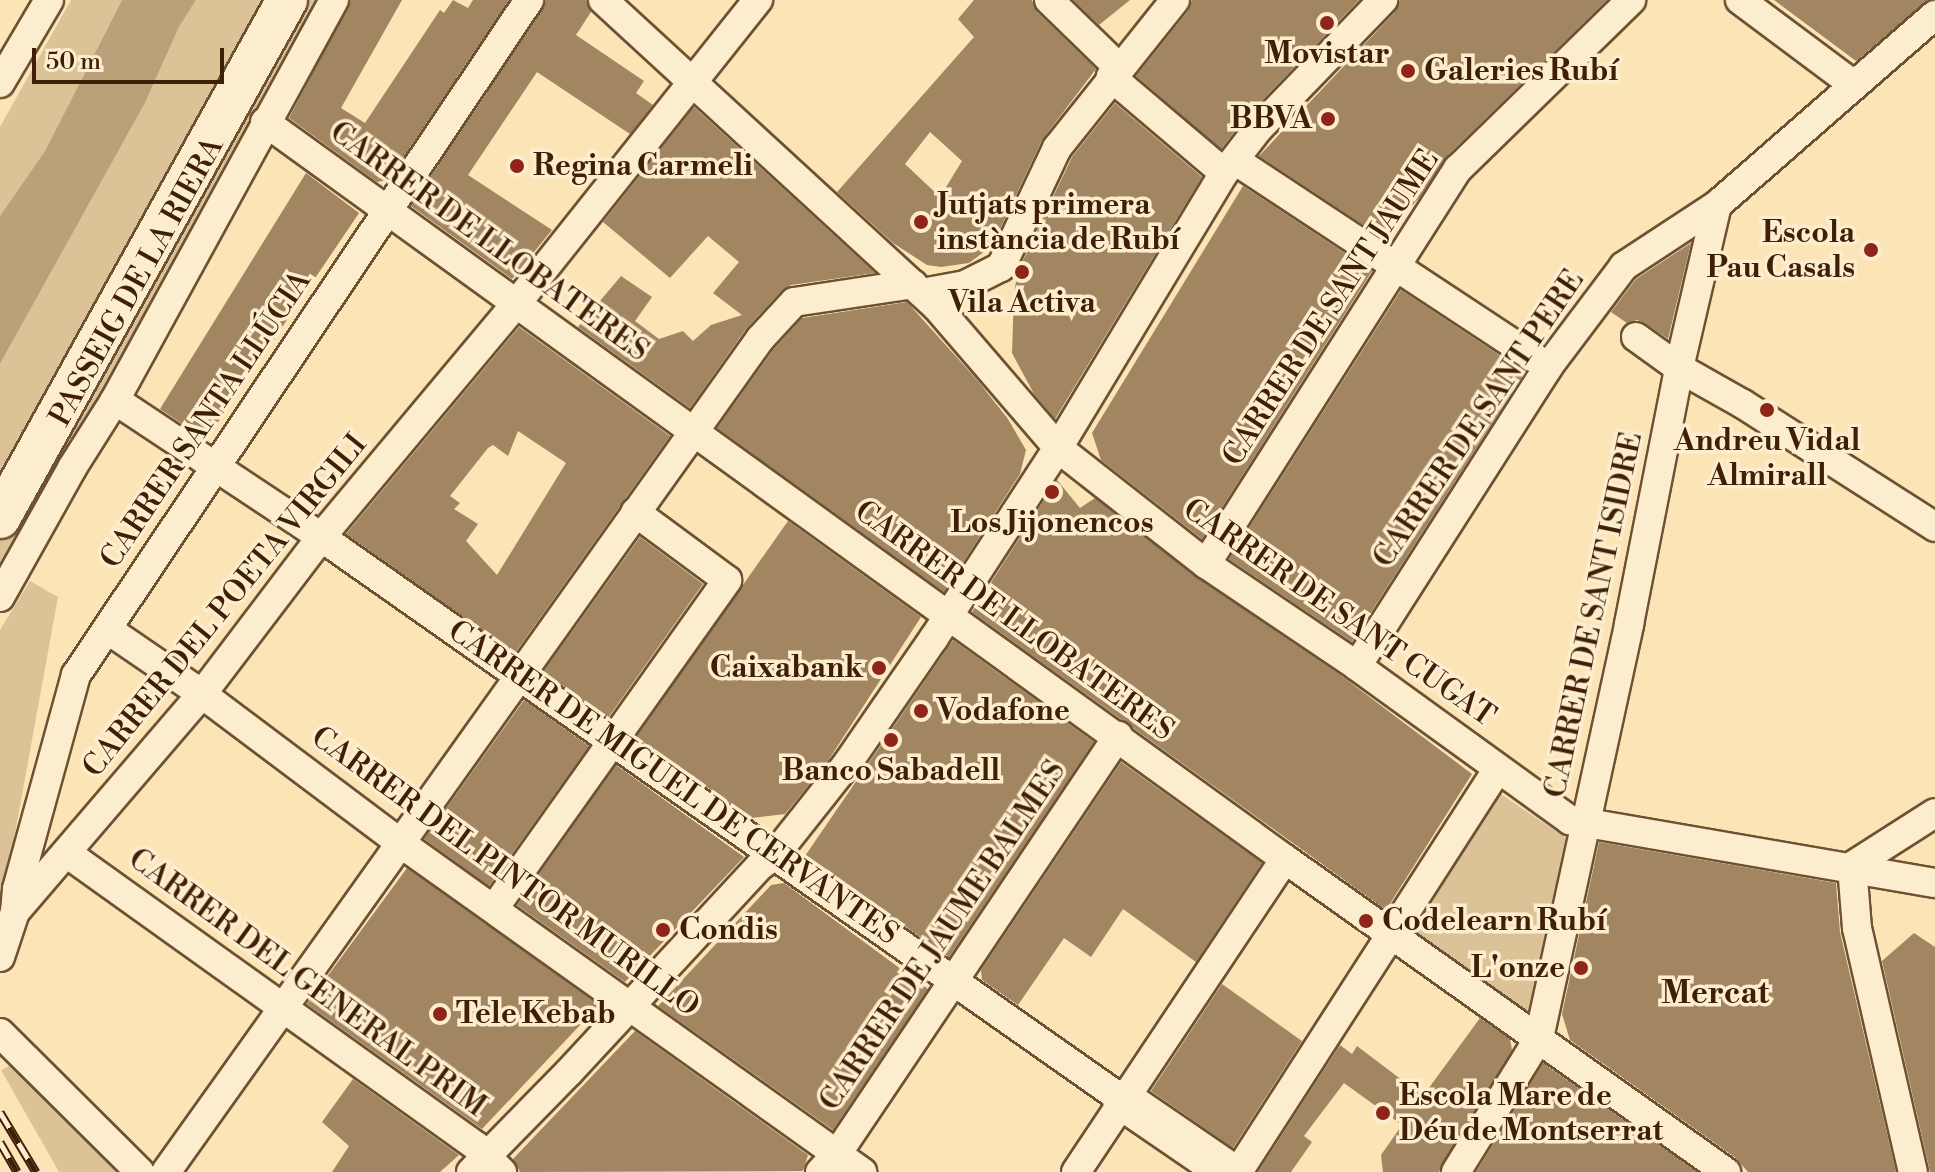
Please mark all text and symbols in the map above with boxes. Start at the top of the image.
marker: Movistar [1318,14,1336,32]
scale bar [36,32,228,82]
place label: Movistar [1264,36,1390,72]
text: 50 m [46,47,101,77]
place label: Galeries Rubí [1424,53,1618,89]
marker: Galeries Rubí [1399,62,1417,80]
place label: BBVA [1230,101,1312,137]
marker: BBVA [1319,110,1337,128]
street label: CARRER DE LLOBATERES [323,114,655,370]
street label: PASSEIG DE LA RIERA [42,131,232,433]
street label: CARRER DE SANT JAUME [1215,143,1447,473]
place label: Regina Carmeli [533,148,753,184]
marker: Regina Carmeli [508,157,526,175]
place label: Jutjats primera instància de Rubí [937,187,1179,258]
marker: Jutjats primera instància de Rubí [912,213,930,231]
place label: Escola Pau Casals [1707,215,1855,286]
marker: Escola Pau Casals [1862,241,1880,259]
marker: Vila Activa [1013,263,1031,281]
street label: CARRER DE SANT PERE [1366,263,1592,575]
street label: CARRER SANTA LLÚCIA [93,265,319,575]
place label: Vila Activa [948,285,1096,321]
marker: Andreu Vidal Almirall [1758,401,1776,419]
place label: Andreu Vidal Almirall [1674,423,1860,494]
street label: CARRER DEL POETA VIRGILI [75,427,375,785]
street label: CARRER DE SANT ISIDRE [1538,429,1650,801]
marker: Los Jijonencos [1043,483,1061,501]
street label: CARRER DE SANT CUGAT [1176,491,1502,735]
street label: CARRER DE LLOBATERES [848,493,1180,749]
place label: Los Jijonencos [950,505,1154,541]
street label: CARRER DE MIGUEL DE CERVANTES [441,613,905,953]
place label: Caixabank [710,650,863,686]
marker: Caixabank [870,659,888,677]
place label: Vodafone [937,693,1070,729]
marker: Vodafone [912,702,930,720]
street label: CARRER DEL PINTOR MURILLO [304,719,706,1025]
marker: Banco Sabadell [882,731,900,749]
place label: Banco Sabadell [782,753,1000,789]
street label: CARRER DE JAUME BALMES [812,754,1074,1118]
street label: CARRER DEL GENERAL PRIM [121,841,493,1125]
place label: Codelearn Rubí [1382,903,1606,939]
place label: Condis [679,912,778,948]
marker: Codelearn Rubí [1357,912,1375,930]
marker: Condis [654,921,672,939]
place label: L'onze [1471,950,1565,986]
marker: L'onze [1572,959,1590,977]
district label: Mercat [1661,974,1769,1012]
place label: Tele Kebab [456,996,616,1032]
marker: Tele Kebab [431,1005,449,1023]
place label: Escola Mare de Déu de Montserrat [1399,1078,1663,1148]
marker: Escola Mare de Déu de Montserrat [1374,1104,1392,1122]

